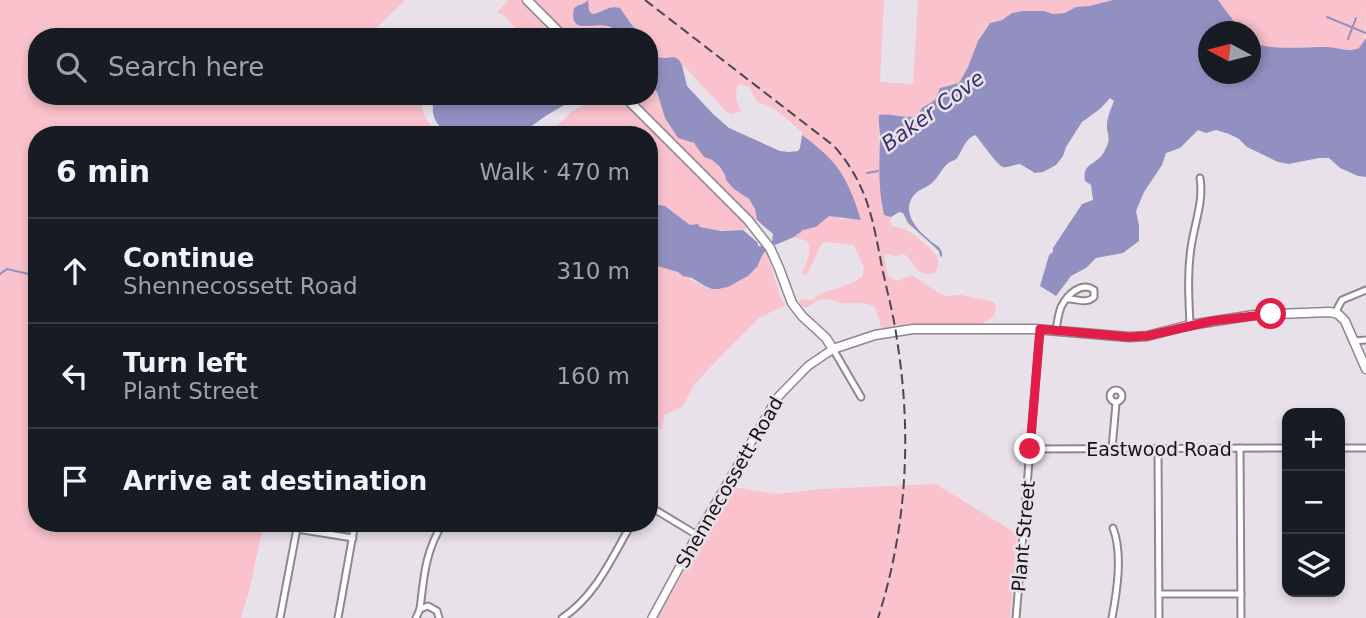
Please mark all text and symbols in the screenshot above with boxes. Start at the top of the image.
north arrow [1198,21,1261,84]
search box [28,28,658,105]
icon: search [52,48,90,86]
text: Search here [108,52,264,82]
water label: Baker Cove [877,66,989,156]
text: 6 min [56,154,150,189]
text: Walk · 470 m [479,159,630,185]
text: Continue [123,243,254,273]
icon: ahead [56,252,94,290]
text: 310 m [556,258,630,284]
text: Shennecossett Road [123,273,358,299]
route start [1255,298,1286,329]
text: Turn left [123,348,247,378]
icon: left [56,357,94,395]
text: 160 m [556,363,630,389]
text: Plant Street [123,378,258,404]
street label: Shennecossett Road [671,393,787,571]
map controls [1282,408,1345,597]
button: + [1282,408,1345,471]
route end [1014,433,1045,464]
street label: Eastwood Road [1086,438,1232,460]
icon: arrive [56,462,94,500]
text: Arrive at destination [123,466,427,496]
button: − [1282,471,1345,534]
street label: Plant Street [1007,479,1039,593]
button: layers [1282,534,1345,597]

